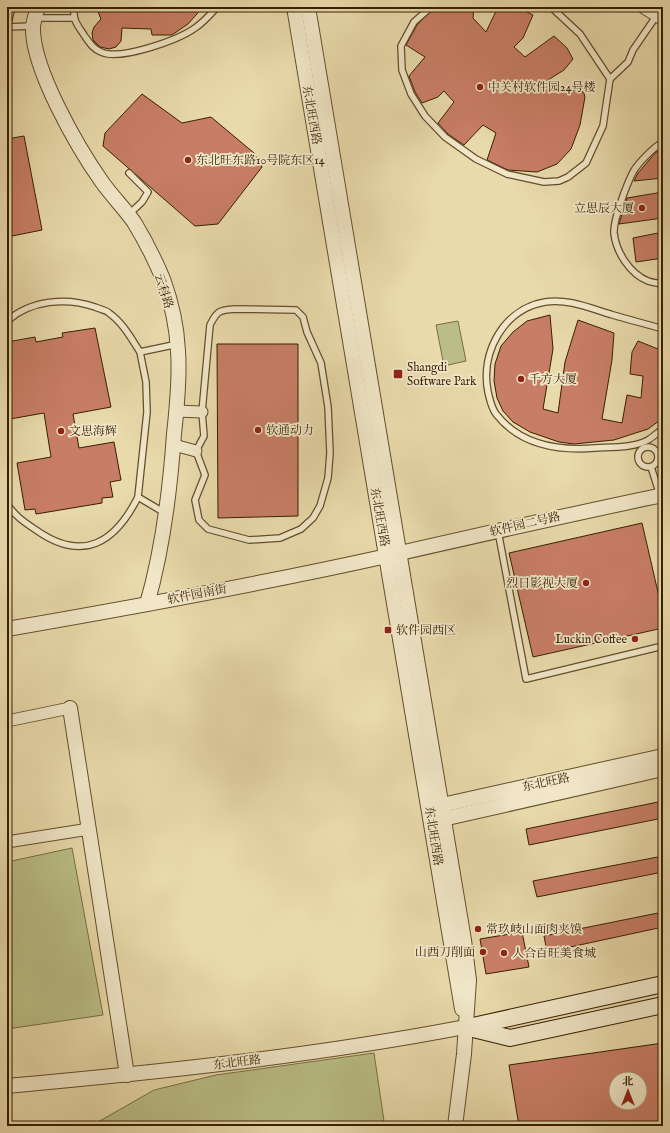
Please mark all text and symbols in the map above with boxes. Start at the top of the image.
place label: 中关村软件园24号楼 [488,80,596,95]
marker: 中关村软件园24号楼 [475,82,485,92]
street label: 东北旺西路 [299,84,324,146]
place label: 东北旺东路10号院东区14 [196,153,325,168]
marker: 东北旺东路10号院东区14 [183,155,193,165]
place label: 立思辰大厦 [574,201,634,216]
marker: 立思辰大厦 [637,203,647,213]
street label: 云科路 [151,272,176,311]
place label: Shangdi Software Park [407,360,477,389]
marker: Shangdi Software Park [392,368,404,380]
place label: 千方大厦 [529,372,577,387]
marker: 千方大厦 [516,374,526,384]
place label: 软通动力 [266,423,314,438]
place label: 文思海辉 [69,424,117,439]
marker: 软通动力 [253,425,263,435]
marker: 文思海辉 [56,426,66,436]
street label: 东北旺西路 [367,486,392,548]
street label: 软件园二号路 [488,509,562,540]
place label: 烈日影视大厦 [506,576,578,591]
marker: 烈日影视大厦 [581,578,591,588]
street label: 软件园南街 [166,581,229,608]
place label: 软件园西区 [396,623,456,638]
marker: 软件园西区 [383,625,393,635]
place label: Luckin Coffee [555,632,627,647]
marker: Luckin Coffee [630,634,640,644]
street label: 东北旺路 [521,770,571,795]
street label: 东北旺西路 [421,805,446,867]
place label: 常玖岐山面肉夹馍 [486,922,582,937]
marker: 常玖岐山面肉夹馍 [473,924,483,934]
place label: 山西刀削面 [415,945,475,960]
place label: 人合百旺美食城 [512,946,596,961]
marker: 山西刀削面 [478,947,488,957]
marker: 人合百旺美食城 [499,948,509,958]
street label: 东北旺路 [212,1052,262,1073]
north arrow [608,1071,648,1111]
text: 北 [623,1075,634,1089]

